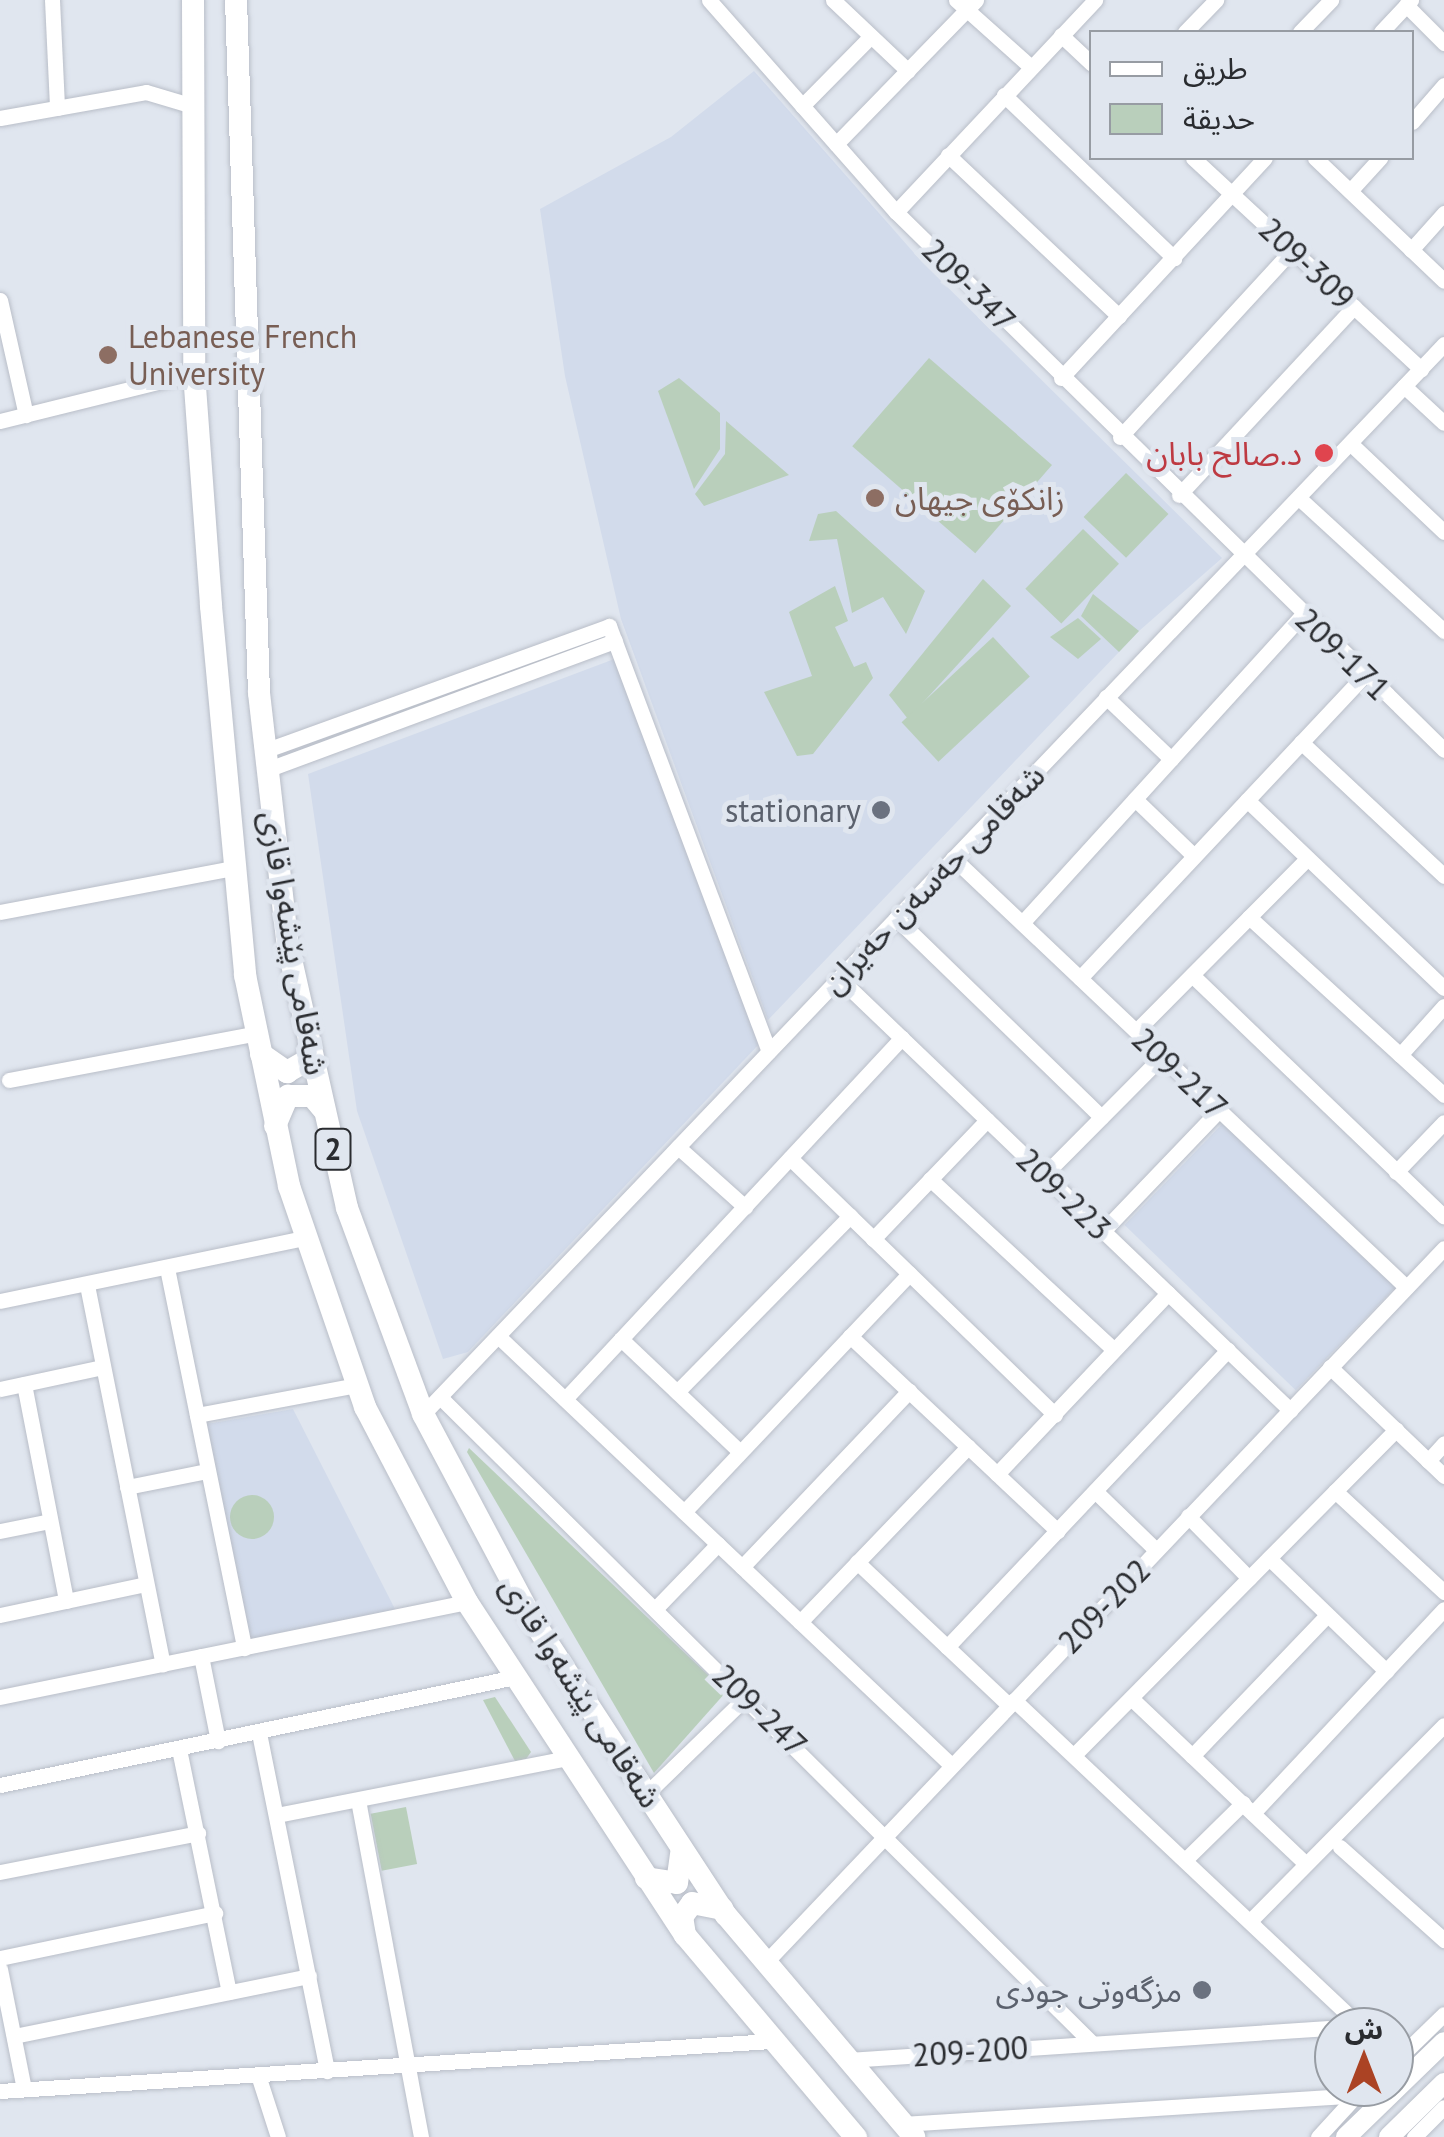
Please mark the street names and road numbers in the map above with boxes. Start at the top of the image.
street label: 209-309 [1251,209,1363,317]
street label: 209-347 [914,230,1024,340]
street label: 209-171 [1288,600,1398,708]
street label: شەقامی حەسەن حەیران [814,756,1052,1002]
street label: شەقامی پێشەوا قازی [252,808,336,1078]
street label: 209-217 [1124,1019,1236,1127]
road number: 2 [313,1124,353,1174]
street label: 209-223 [1009,1140,1119,1248]
street label: 209-202 [1050,1551,1158,1661]
street label: شەقامی پێشەوا قازی [492,1569,670,1815]
street label: 209-247 [705,1656,815,1764]
street label: 209-200 [911,2028,1029,2074]

